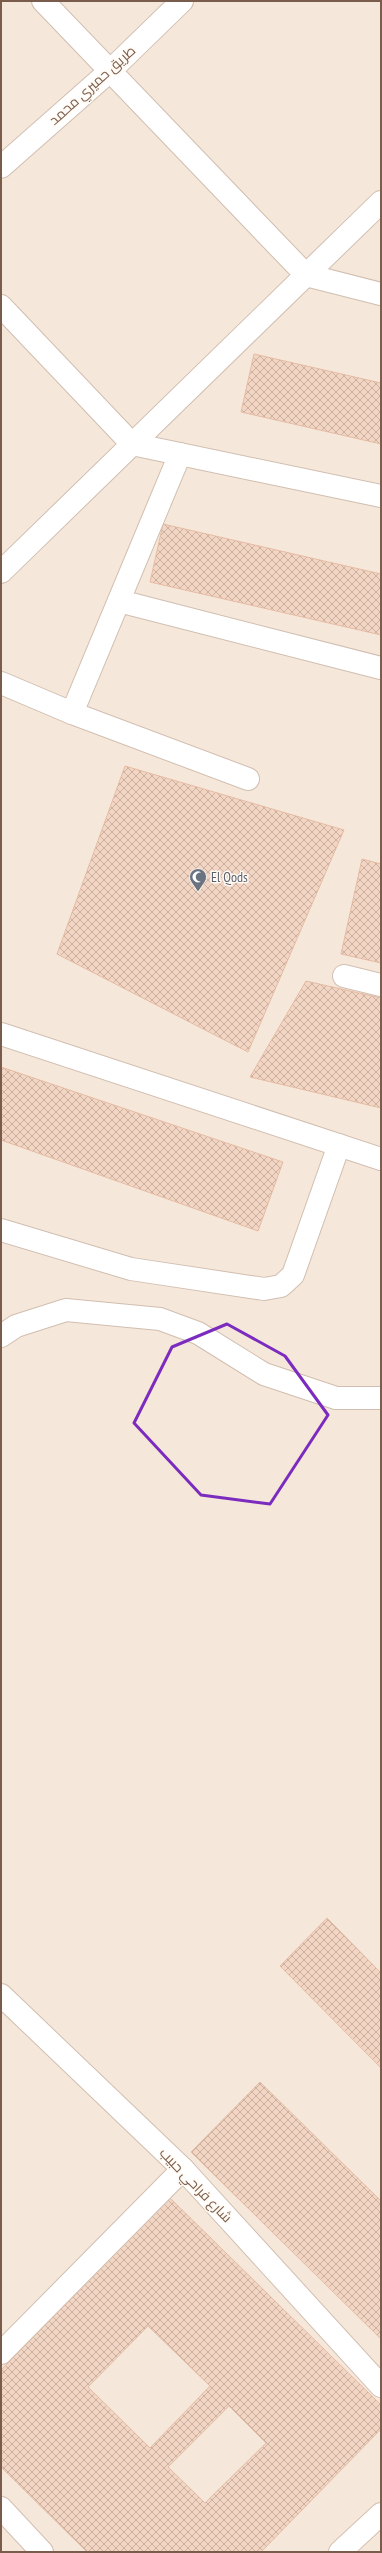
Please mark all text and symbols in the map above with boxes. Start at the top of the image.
street label: طريق حميري محمد [45,41,141,131]
mosque icon: El Qods [188,867,208,892]
place label: El Qods [211,868,248,886]
street label: شارع فراحي حبيب [154,2144,236,2228]

